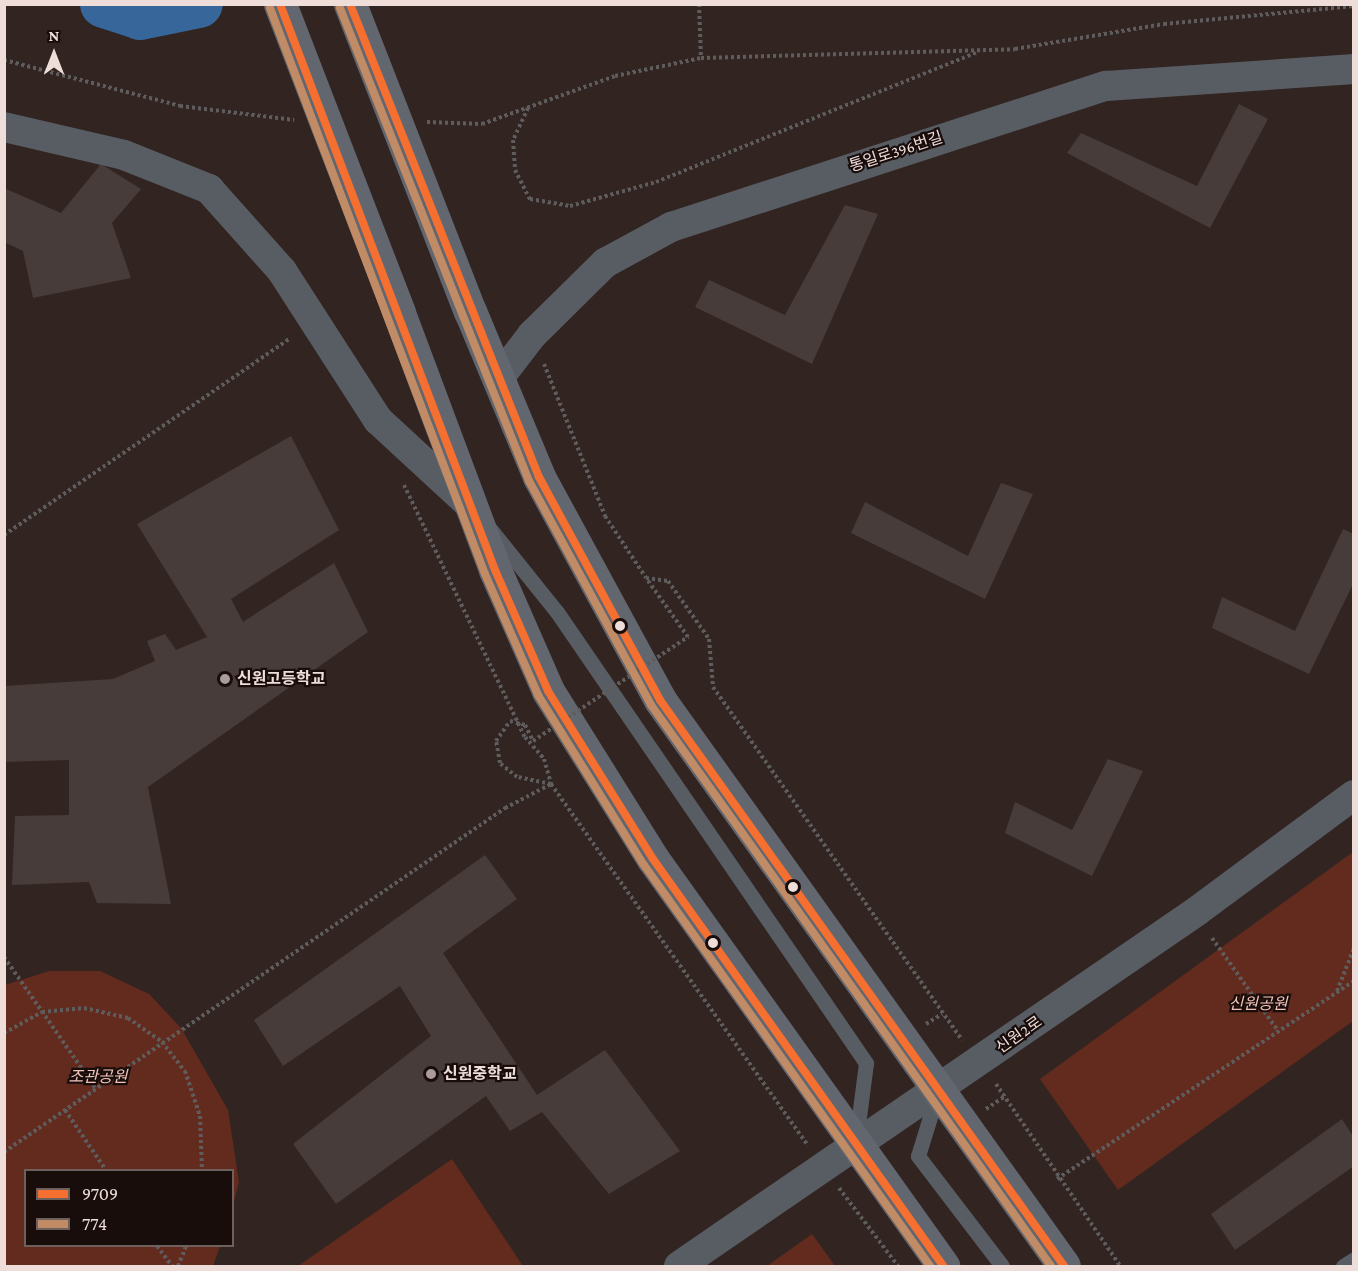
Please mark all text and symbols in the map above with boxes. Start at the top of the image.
north arrow [24,24,84,84]
text: N [49,27,59,44]
street label: 통일로396번길 [847,128,945,176]
unlabelled marker [614,620,626,632]
place label: 신원고등학교 [237,669,325,689]
marker: 신원고등학교 [218,672,232,686]
unlabelled marker [787,881,799,893]
unlabelled marker [707,937,719,949]
park label: 신원공원 [1229,994,1287,1014]
street label: 신원2로 [992,1012,1046,1058]
place label: 신원중학교 [443,1064,517,1084]
park label: 조관공원 [69,1067,127,1087]
marker: 신원중학교 [424,1067,438,1081]
legend [24,1169,234,1247]
text: 9709 [82,1184,118,1204]
text: 774 [82,1214,107,1234]

